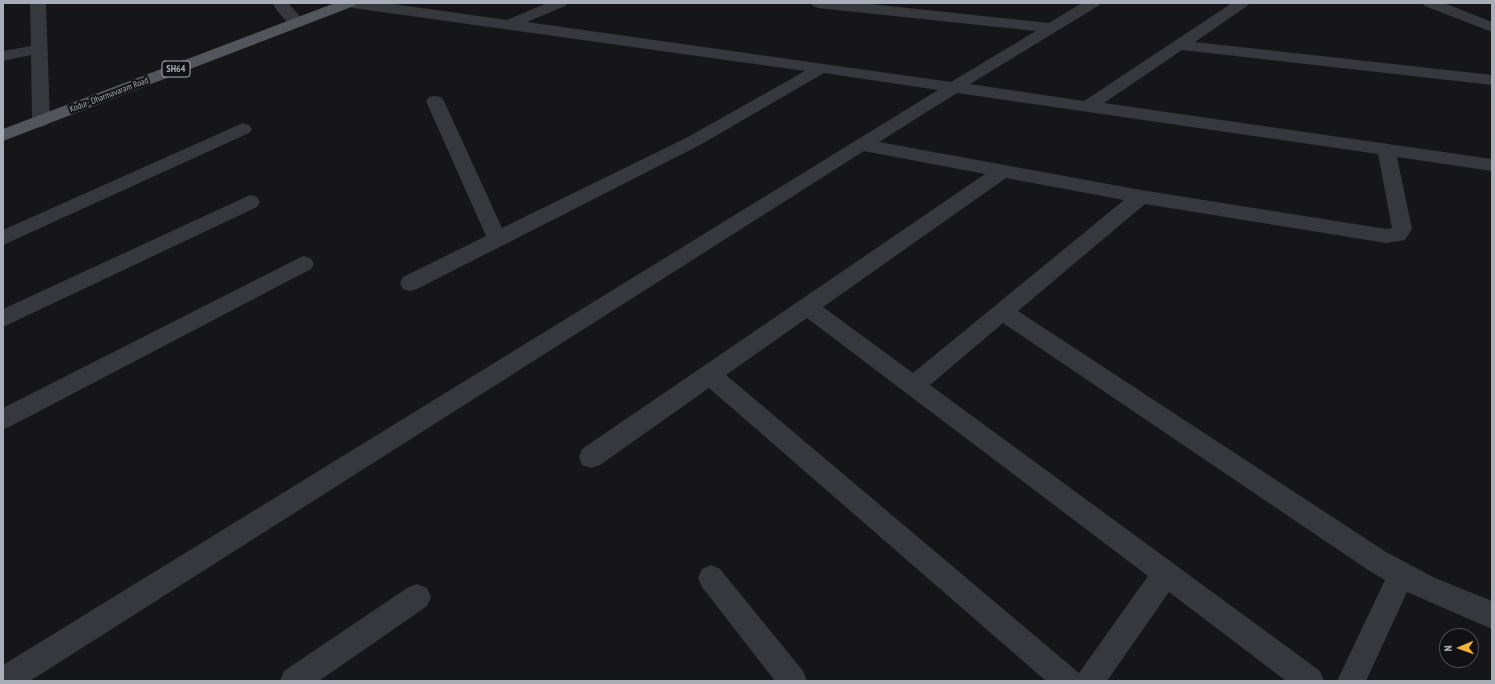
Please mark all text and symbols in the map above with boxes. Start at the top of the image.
road number: SH64 [162,61,190,77]
street label: Kodur- Dharmavaram Road [68,75,150,115]
north arrow [1439,628,1479,668]
text: N [1441,645,1455,652]

